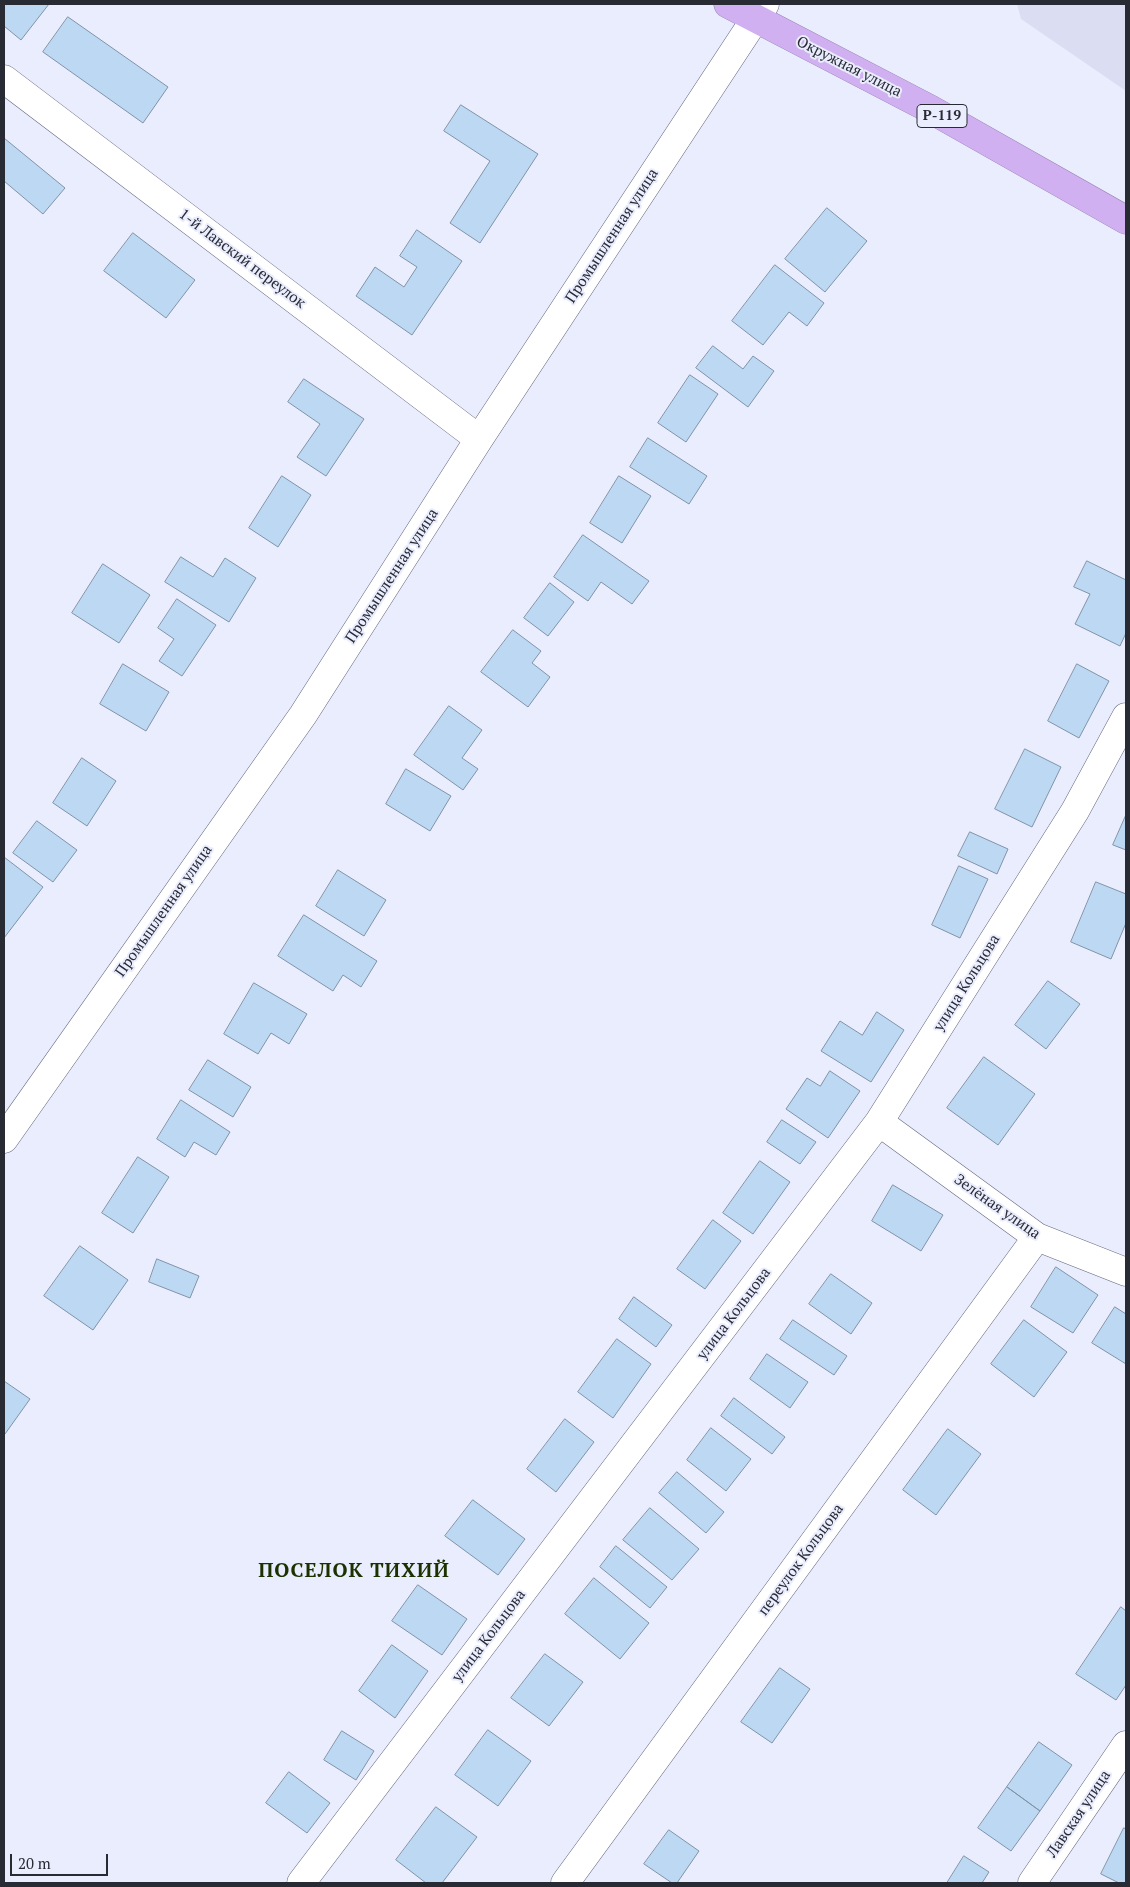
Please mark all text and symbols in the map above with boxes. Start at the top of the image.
street label: Окружная улица [793,33,905,101]
road number: Р-119 [917,104,967,128]
street label: Промышленная улица [562,165,662,307]
street label: 1-й Лавский переулок [175,206,309,312]
street label: Промышленная улица [342,505,442,647]
street label: Промышленная улица [112,842,216,980]
street label: улица Кольцова [930,931,1004,1035]
street label: Зелёная улица [950,1171,1044,1243]
street label: улица Кольцова [693,1264,775,1364]
street label: переулок Кольцова [754,1501,848,1619]
district label: ПОСЕЛОК ТИХИЙ [257,1559,451,1583]
street label: улица Кольцова [448,1586,530,1686]
street label: Лавская улица [1043,1767,1115,1861]
scale bar [12,1844,110,1876]
text: 20 m [18,1853,51,1873]

